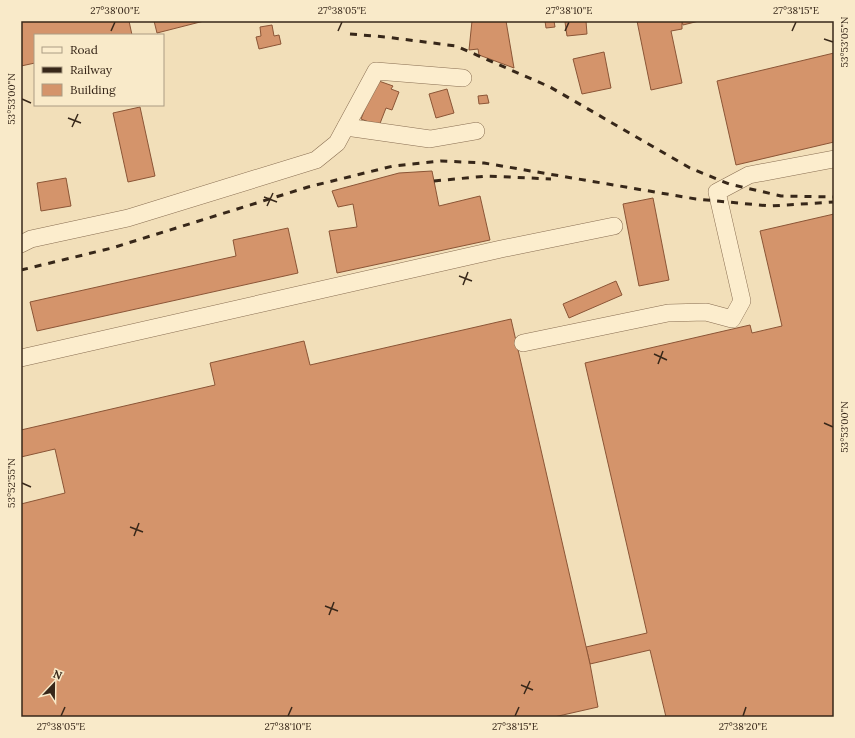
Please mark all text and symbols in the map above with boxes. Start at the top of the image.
text: 27°38'00"E [90,4,140,17]
text: 27°38'05"E [318,4,366,17]
text: 27°38'10"E [546,4,592,17]
text: 27°38'15"E [773,4,819,17]
text: 53°53'05"N [838,16,851,67]
legend [34,34,164,106]
text: Road [70,42,98,57]
text: Railway [70,62,113,77]
text: 53°53'00"N [5,73,18,125]
text: Building [70,82,116,97]
text: 53°53'00"N [838,401,851,453]
text: 53°52'55"N [5,458,18,508]
north arrow [34,664,74,704]
text: N [51,667,65,683]
text: 27°38'05"E [37,720,85,733]
text: 27°38'10"E [265,720,311,733]
text: 27°38'15"E [492,720,538,733]
text: 27°38'20"E [719,720,767,733]

